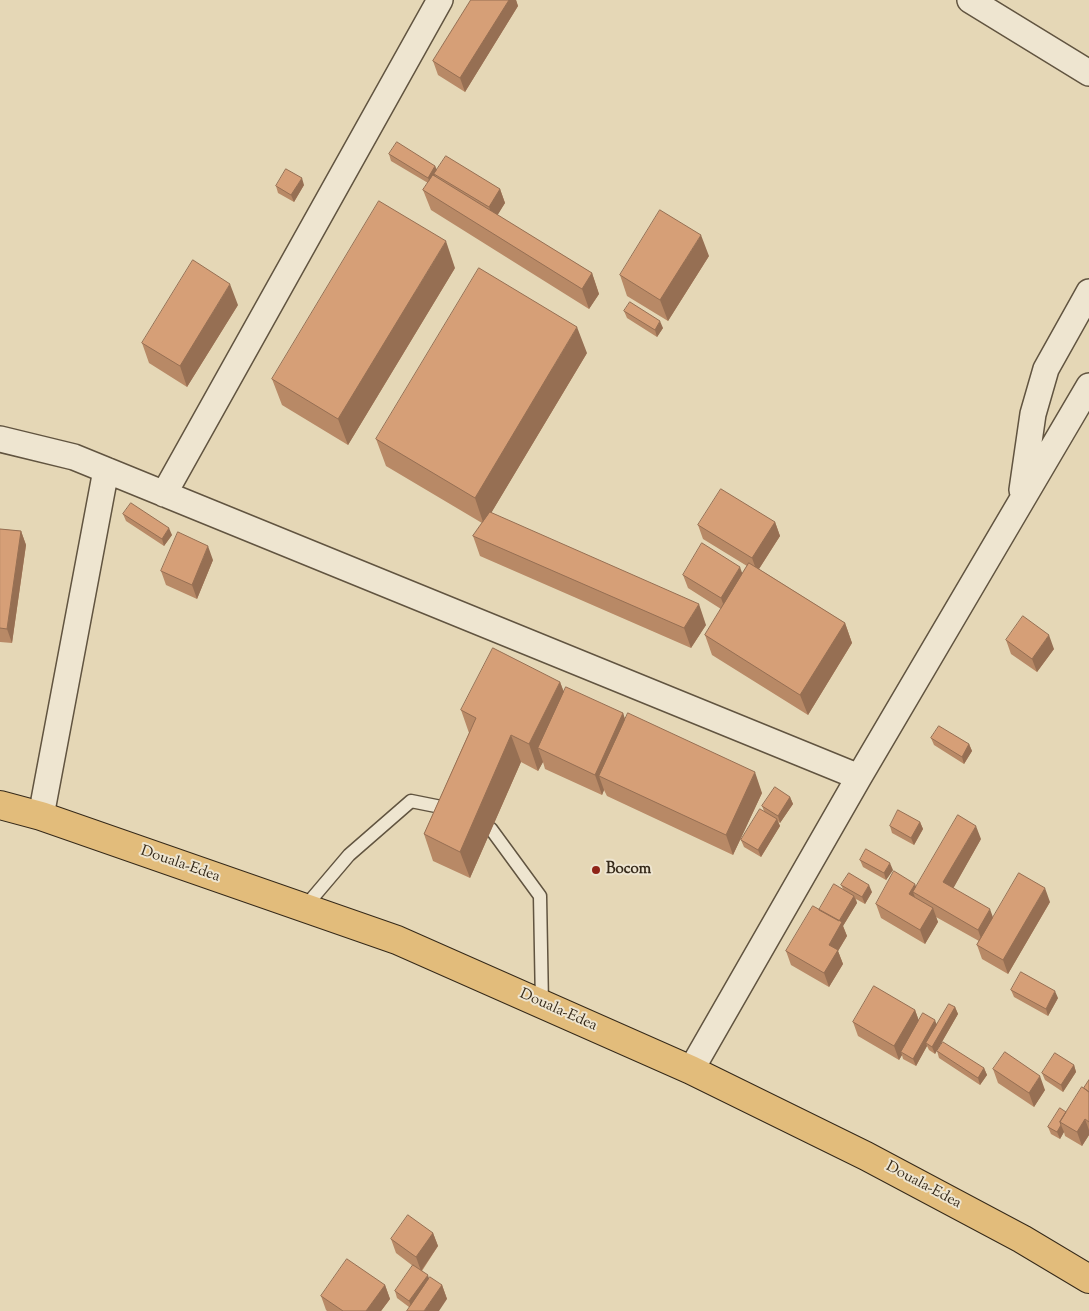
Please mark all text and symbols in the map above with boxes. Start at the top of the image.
street label: Douala-Edea [138,843,222,887]
place label: Bocom [606,861,651,879]
marker: Bocom [590,864,602,876]
street label: Douala-Edea [516,986,600,1036]
street label: Douala-Edea [882,1159,964,1213]

